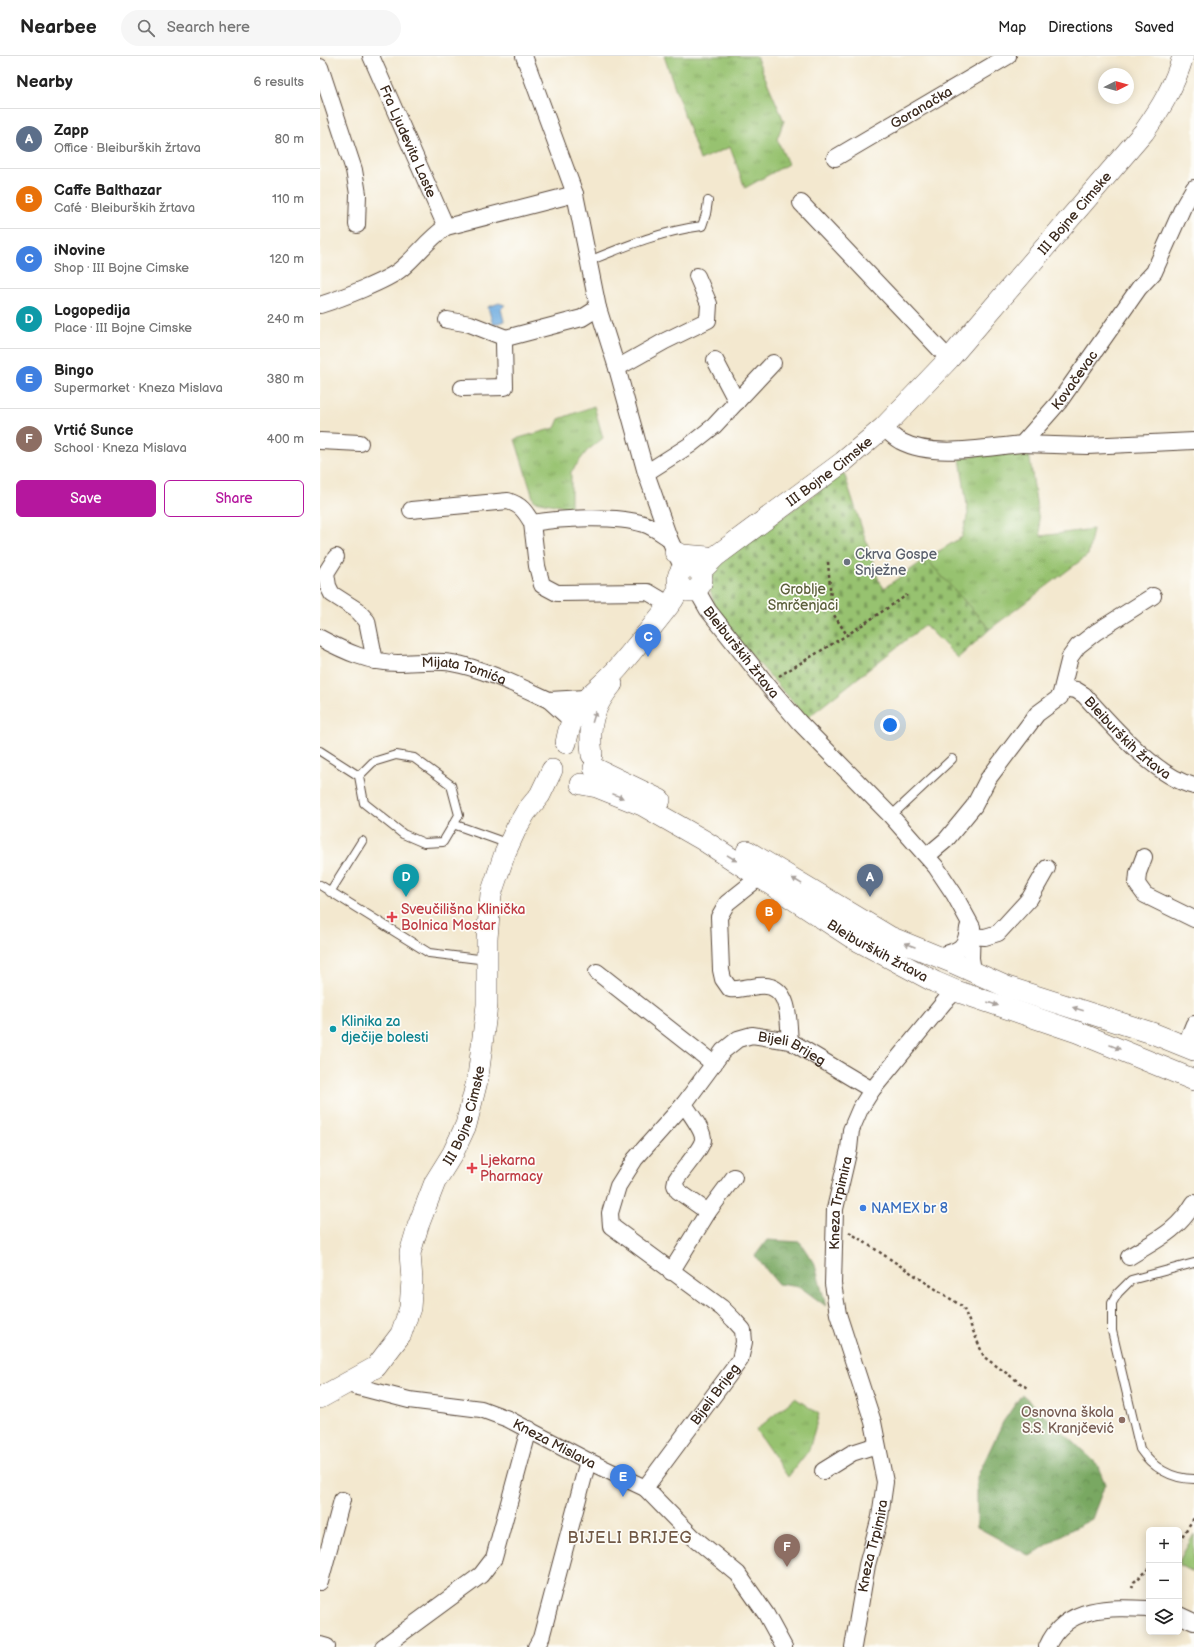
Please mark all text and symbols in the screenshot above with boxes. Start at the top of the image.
search box [121,10,401,46]
text: Nearbee [20,16,97,39]
icon: search [135,17,157,39]
text: Search here [167,18,250,37]
text: Map [998,19,1026,36]
text: Directions [1048,19,1113,36]
text: Saved [1135,19,1174,36]
north arrow [1098,68,1134,104]
text: Nearby [16,72,73,92]
text: 6 results [254,74,304,90]
street label: Fra Ljudevita Laste [376,82,440,200]
street label: Goranačka [887,82,955,132]
text: Zapp [54,121,89,140]
text: A [25,131,33,147]
text: 80 m [275,131,304,147]
text: Office · Bleiburških žrtava [54,140,201,156]
street label: III Bojne Cimske [1034,168,1115,258]
text: Caffe Balthazar [54,181,162,200]
text: B [24,191,34,207]
text: 110 m [272,191,304,207]
text: Café · Bleiburških žrtava [54,200,195,216]
text: iNovine [54,241,105,260]
text: C [24,251,34,267]
text: 120 m [269,251,304,267]
text: Shop · III Bojne Cimske [54,260,189,276]
text: Logopedija [54,301,130,320]
text: D [24,311,34,327]
text: 240 m [267,311,304,327]
text: Place · III Bojne Cimske [54,320,192,336]
street label: Kovačevac [1048,347,1101,413]
text: Bingo [54,361,94,380]
text: E [25,371,33,387]
text: 380 m [267,371,304,387]
text: Supermarket · Kneza Mislava [54,380,223,396]
text: Vrtić Sunce [54,421,133,440]
text: F [25,431,33,447]
text: 400 m [267,431,304,447]
street label: III Bojne Cimske [783,433,876,510]
text: School · Kneza Mislava [54,440,187,456]
button: Save [16,480,156,517]
button: Share [164,480,304,517]
place label: Ckrva Gospe Snježne [855,546,937,579]
marker: Ckrva Gospe Snježne [842,557,852,567]
park label: Groblje Smrčenjaci [768,581,838,614]
street label: Bleiburških žrtava [700,603,783,702]
pin: C [635,624,661,657]
street label: Mijata Tomića [421,653,509,688]
street label: Bleiburških žrtava [1081,693,1174,783]
one-way arrow [591,710,597,722]
your location [880,715,900,735]
one-way arrow [613,793,624,799]
one-way arrow [727,854,737,862]
pin: D [393,864,419,897]
pin: A [857,864,883,897]
one-way arrow [791,877,803,884]
pin: B [756,899,782,932]
place label: Sveučilišna Klinička Bolnica Mostar [401,901,525,934]
marker: Sveučilišna Klinička Bolnica Mostar [386,911,398,923]
street label: Bleiburških žrtava [824,915,931,985]
one-way arrow [903,941,915,947]
one-way arrow [987,1001,999,1007]
one-way arrow [1072,1006,1084,1012]
place label: Klinika za dječije bolesti [341,1013,429,1046]
marker: Klinika za dječije bolesti [328,1024,338,1034]
street label: Bijeli Brijeg [757,1028,829,1069]
one-way arrow [1110,1044,1121,1050]
street label: III Bojne Cimske [439,1065,488,1168]
place label: Ljekarna Pharmacy [480,1152,543,1185]
street label: Kneza Trpimira [825,1154,856,1250]
marker: Ljekarna Pharmacy [467,1163,477,1173]
place label: NAMEX br 8 [871,1200,948,1217]
marker: NAMEX br 8 [858,1203,868,1213]
street label: Bijeli Brijeg [686,1360,743,1428]
place label: Osnovna škola S.S. Kranjčević [1021,1404,1114,1437]
street label: Kneza Mislava [510,1415,599,1472]
marker: Osnovna škola S.S. Kranjčević [1117,1415,1127,1425]
pin: E [610,1464,636,1497]
street label: Kneza Trpimira [854,1498,891,1594]
map controls [1146,1527,1182,1635]
button: + [1146,1527,1182,1563]
district label: BIJELI BRIJEG [568,1529,692,1548]
pin: F [774,1534,800,1567]
button: − [1146,1563,1182,1599]
button: layers [1146,1599,1182,1635]

